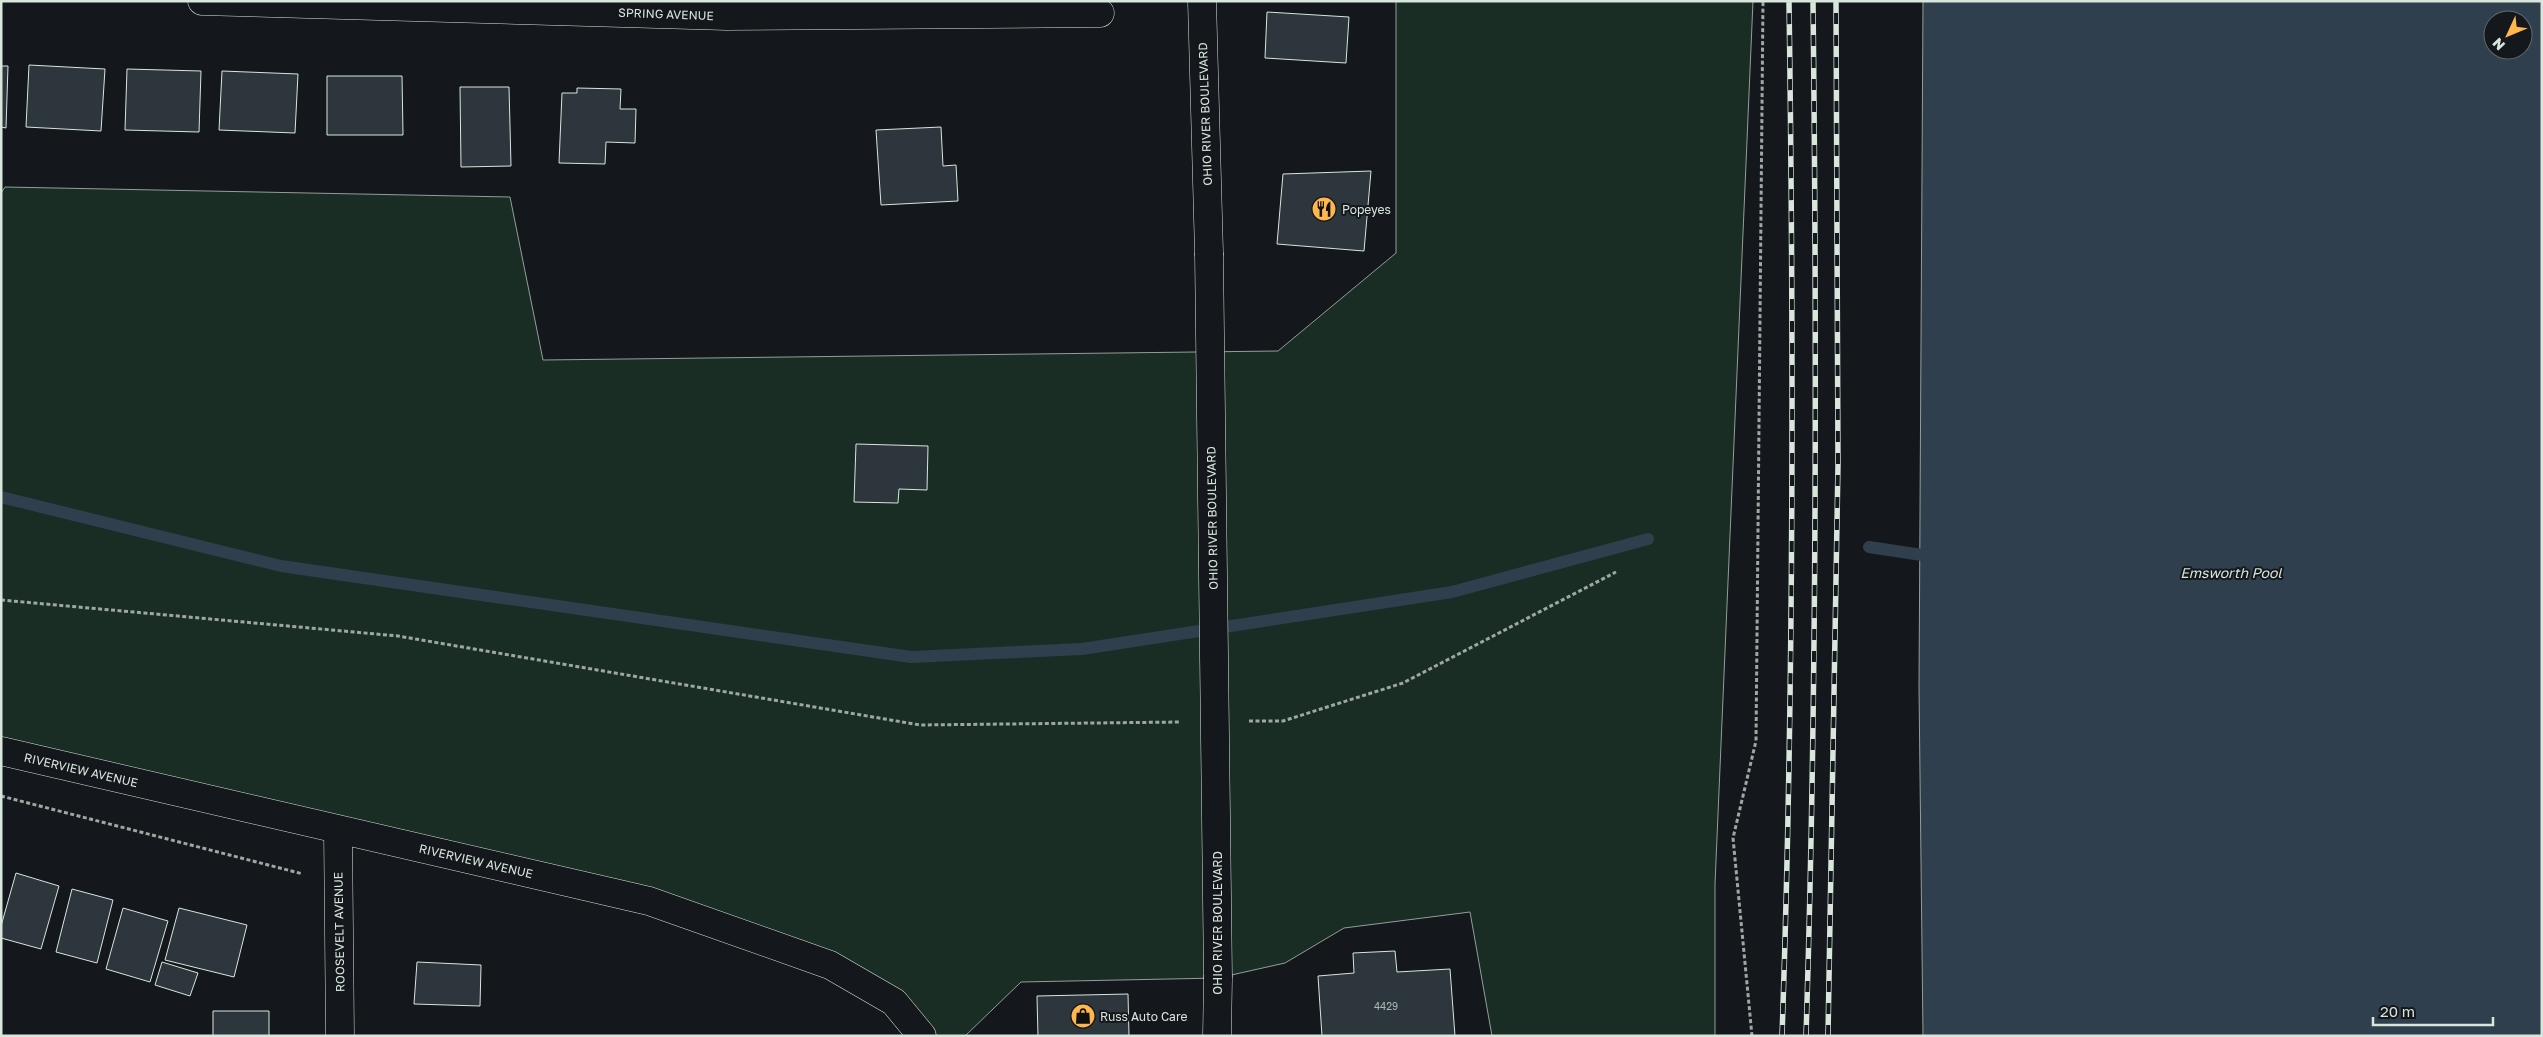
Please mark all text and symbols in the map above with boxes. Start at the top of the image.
street label: SPRING AVENUE [618,5,714,23]
north arrow [2483,10,2533,60]
text: N [2488,35,2508,54]
street label: OHIO RIVER BOULEVARD [1195,42,1215,186]
restaurant icon: Popeyes [1311,196,1337,222]
place label: Popeyes [1342,202,1391,217]
street label: OHIO RIVER BOULEVARD [1203,446,1221,590]
water label: Emsworth Pool [2180,564,2282,581]
street label: RIVERVIEW AVENUE [23,750,139,790]
street label: RIVERVIEW AVENUE [418,841,534,881]
street label: OHIO RIVER BOULEVARD [1210,851,1225,995]
street label: ROOSEVELT AVENUE [330,872,348,992]
scale bar [2373,994,2493,1026]
house number: 4429 [1374,1000,1398,1012]
text: 20 m [2380,1002,2415,1020]
shop icon: Russ Auto Care [1070,1003,1096,1029]
place label: Russ Auto Care [1100,1009,1187,1024]

